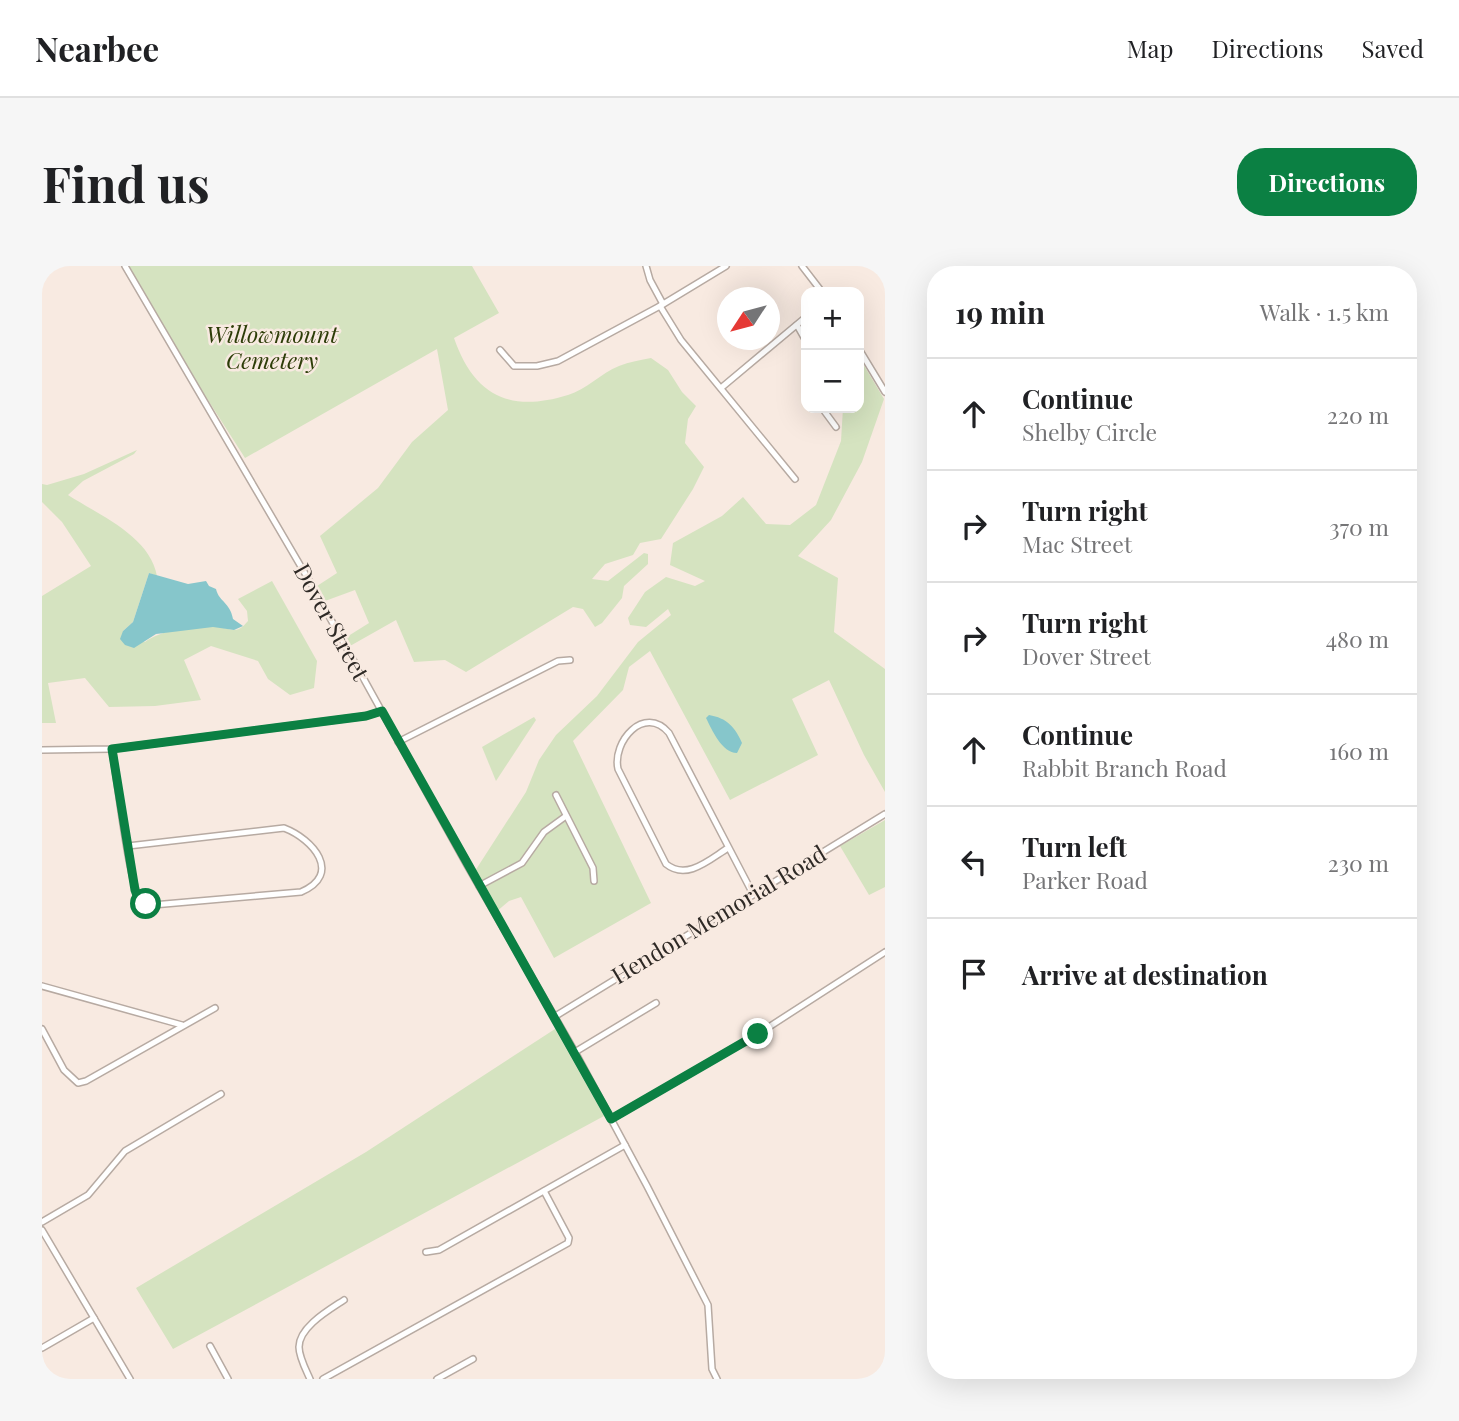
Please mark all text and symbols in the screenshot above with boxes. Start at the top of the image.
text: Nearbee [35,26,159,70]
text: Map [1127,32,1173,64]
text: Directions [1211,32,1324,64]
text: Saved [1362,32,1424,64]
button: Directions [1237,148,1417,216]
text: Find us [42,150,210,215]
north arrow [717,287,780,350]
map controls [801,287,864,413]
button: + [801,287,864,350]
text: 19 min [955,292,1045,332]
text: Walk · 1.5 km [1260,296,1389,327]
park label: Willowmount Cemetery [206,318,339,375]
button: − [801,350,864,413]
text: Continue [1022,381,1133,416]
icon: ahead [955,395,993,433]
text: 220 m [1327,399,1389,430]
text: Shelby Circle [1022,416,1157,447]
text: Turn right [1022,493,1148,528]
icon: right [955,507,993,545]
text: 370 m [1329,511,1389,542]
text: Mac Street [1022,528,1132,559]
street label: Dover Street [287,557,378,686]
text: Turn right [1022,605,1148,640]
icon: right [955,619,993,657]
text: 480 m [1326,623,1389,654]
text: Dover Street [1022,640,1151,671]
text: Continue [1022,717,1133,752]
icon: ahead [955,731,993,769]
text: 160 m [1329,735,1389,766]
text: Rabbit Branch Road [1022,752,1227,783]
text: Turn left [1022,829,1127,864]
street label: Hendon Memorial Road [605,837,831,990]
icon: left [955,843,993,881]
text: 230 m [1328,847,1389,878]
text: Parker Road [1022,864,1148,895]
route start [130,888,161,919]
icon: arrive [955,955,993,993]
text: Arrive at destination [1022,957,1268,992]
route end [742,1018,773,1049]

